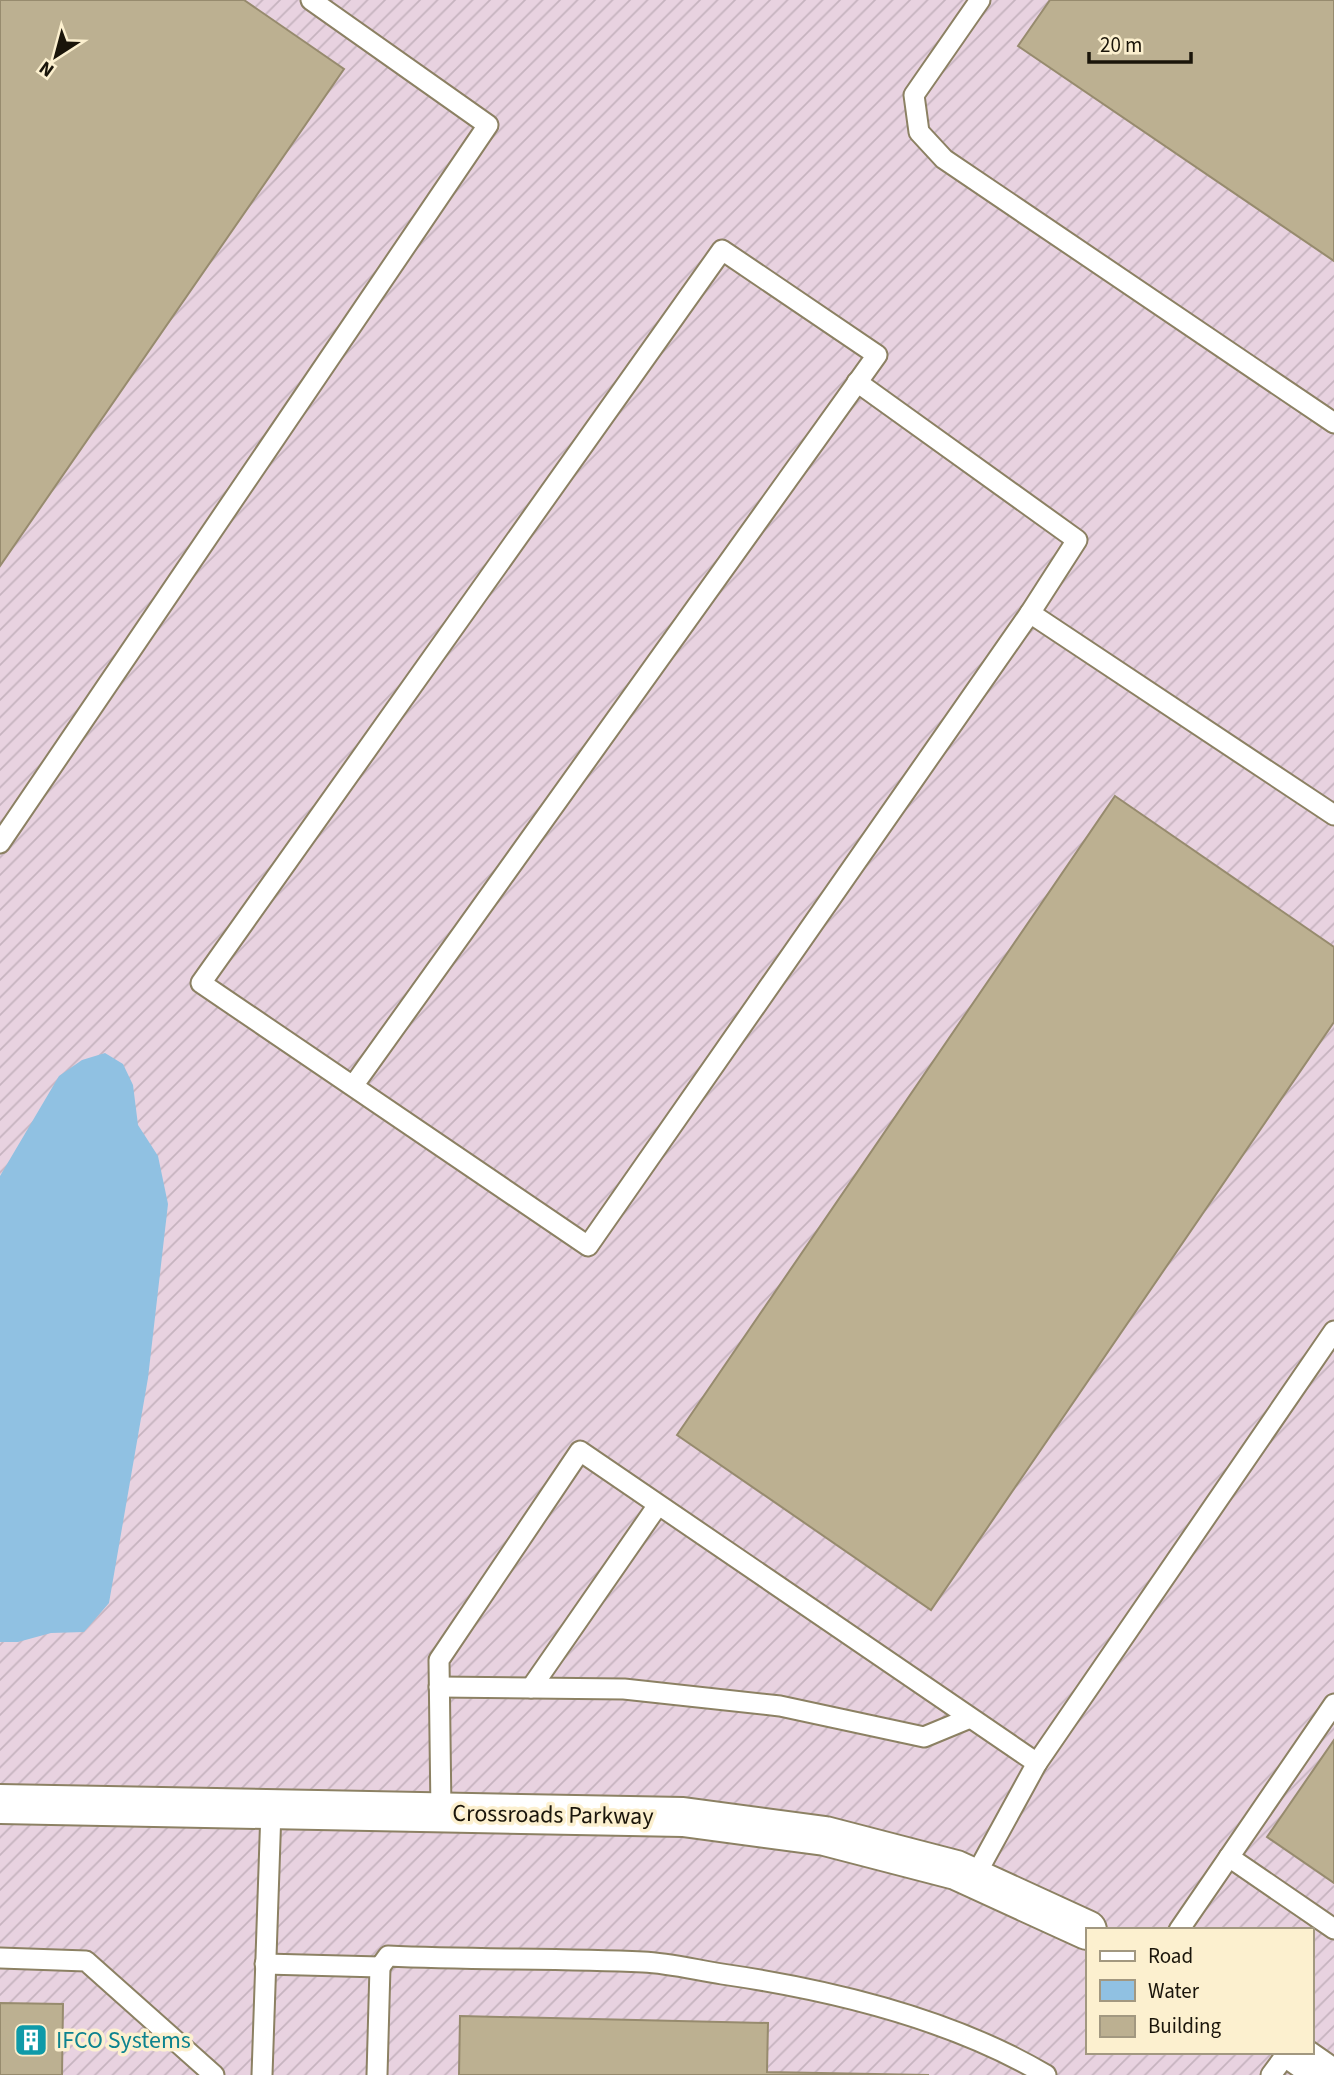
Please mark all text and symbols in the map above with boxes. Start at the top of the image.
north arrow [21,21,91,91]
scale bar [1089,21,1190,65]
text: 20 m [1100,30,1142,60]
text: N [34,54,60,83]
street label: Crossroads Parkway [452,1796,654,1834]
legend [1086,1928,1313,2054]
text: Road [1148,1941,1193,1971]
text: Water [1148,1976,1200,2006]
text: Building [1148,2011,1222,2041]
building icon: IFCO Systems [12,2021,50,2059]
place label: IFCO Systems [56,2023,191,2058]

